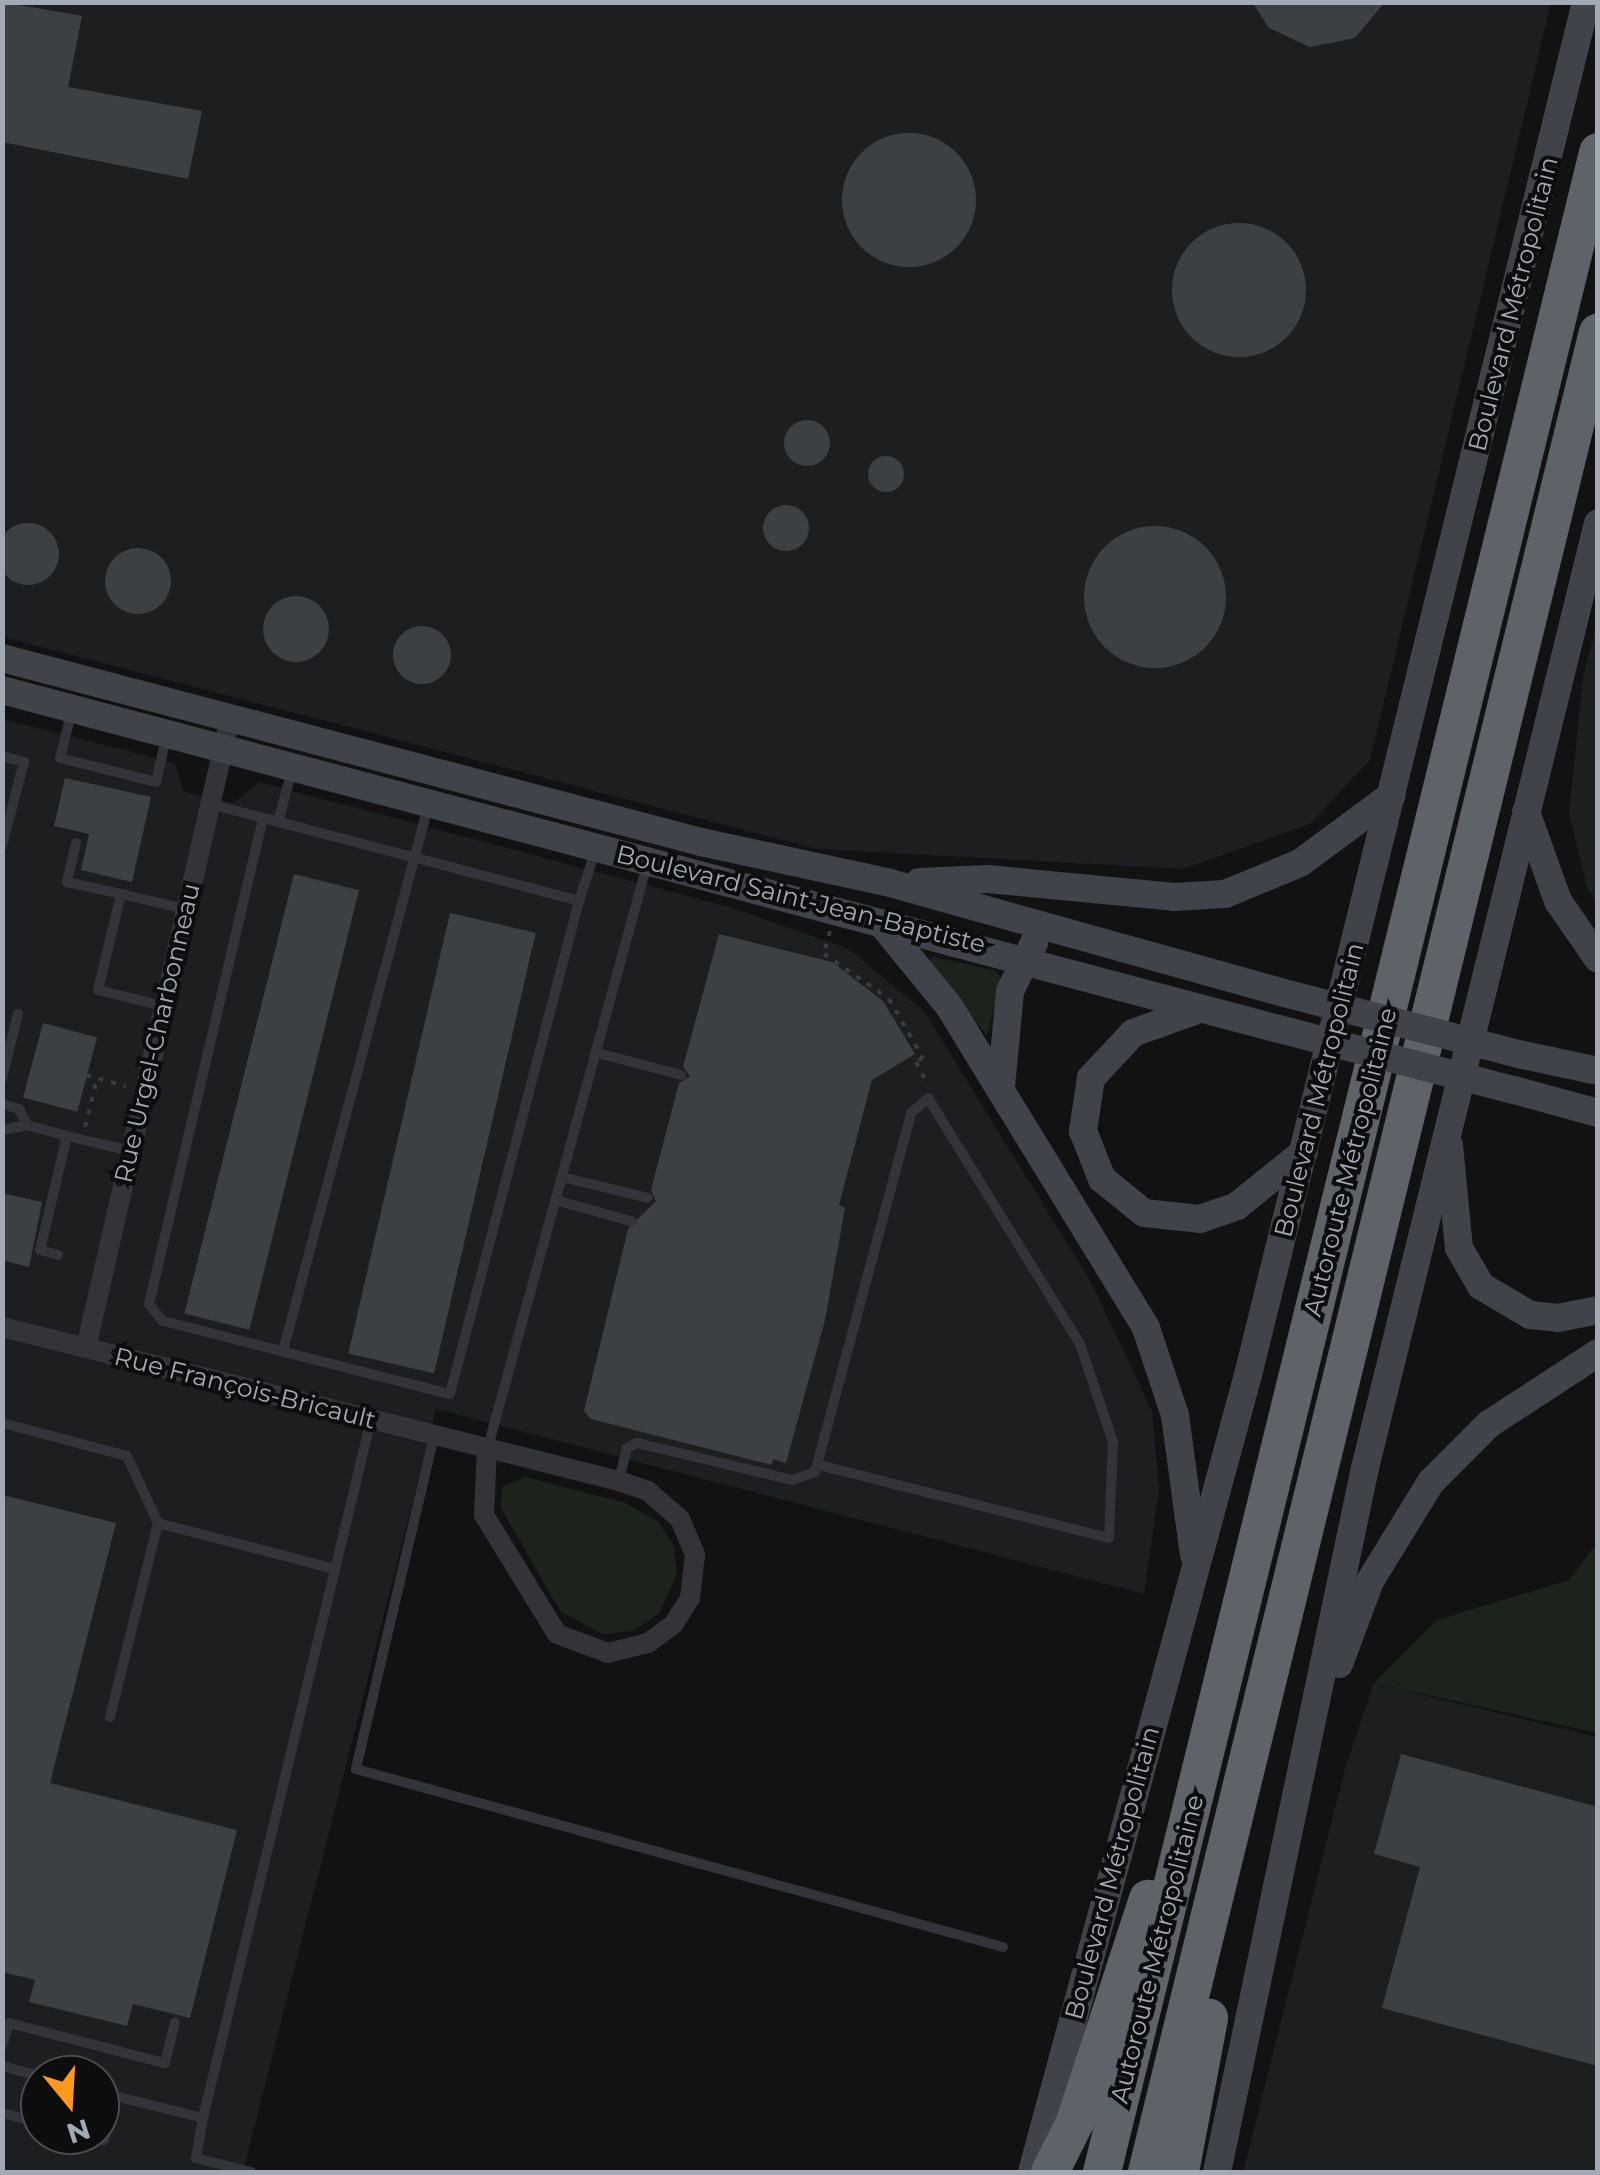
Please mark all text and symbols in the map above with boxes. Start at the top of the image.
street label: Boulevard Métropolitain [1462,154,1564,454]
street label: Boulevard Saint-Jean-Baptiste [613,839,989,959]
street label: Rue Urgel-Charbonneau [108,880,206,1186]
street label: Boulevard Métropolitain [1268,940,1370,1240]
street label: Autoroute Métropolitaine [1297,1005,1403,1319]
street label: Rue François-Bricault [111,1341,379,1435]
street label: Boulevard Métropolitain [1058,1723,1166,2023]
street label: Autoroute Métropolitaine [1104,1792,1210,2106]
north arrow [20,2055,120,2155]
text: N [63,2112,95,2151]

